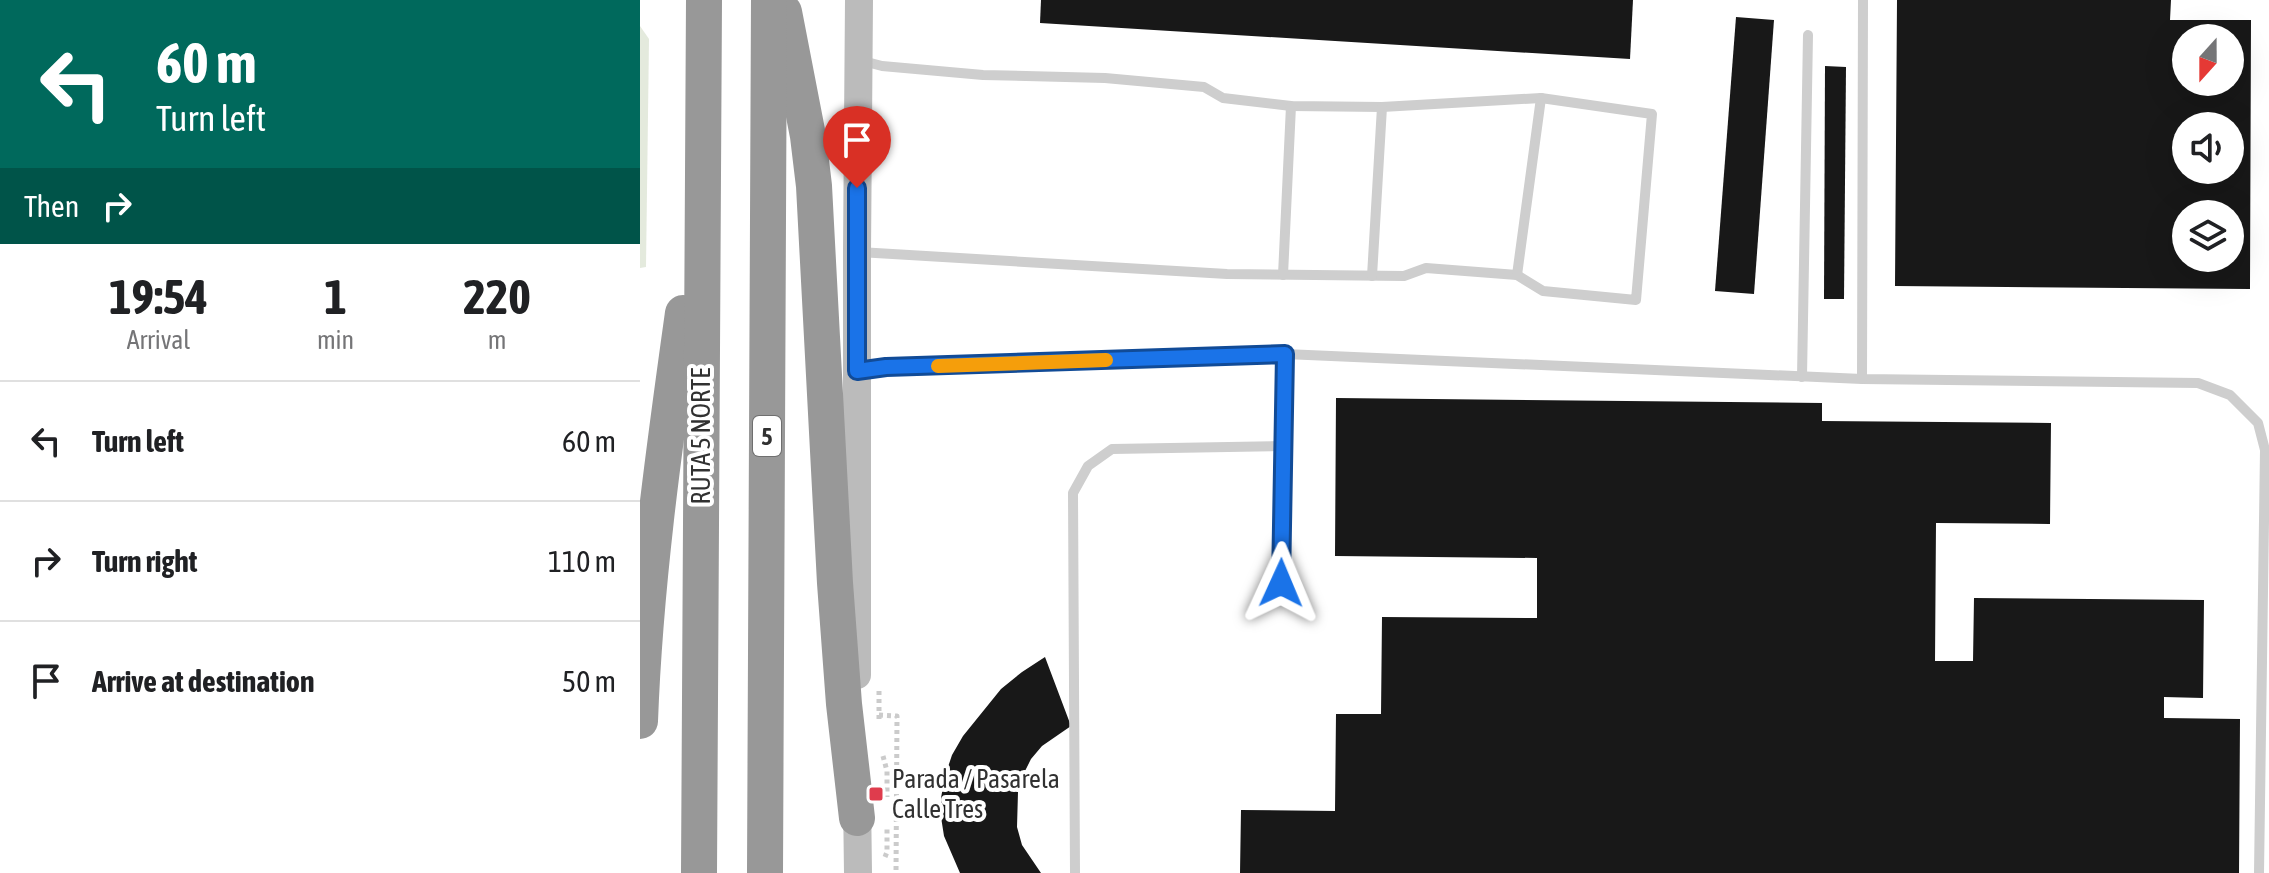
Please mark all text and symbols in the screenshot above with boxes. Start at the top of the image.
north arrow [2172,24,2244,96]
map controls [2172,24,2244,272]
text: 60 m [156,31,257,95]
icon: left [24,32,128,136]
text: Turn left [156,97,266,139]
pin [823,106,891,188]
button: sound [2172,112,2244,184]
icon: arrive [835,118,879,162]
icon: right [95,184,139,228]
text: Then [24,189,79,223]
button: layers [2172,200,2244,272]
text: 19:54 [109,269,208,324]
text: 1 [324,269,347,324]
text: 220 [463,269,531,324]
text: Arrival [127,325,190,355]
text: min [317,325,354,355]
text: m [488,325,506,355]
street label: RUTA 5 NORTE [686,368,716,504]
road number: 5 [753,416,781,456]
icon: left [24,419,68,463]
text: Turn left [92,424,184,458]
text: 60 m [562,424,616,458]
icon: right [24,539,68,583]
position arrow [1239,541,1323,625]
text: Turn right [92,544,198,578]
text: 110 m [548,544,616,578]
icon: arrive [24,659,68,703]
text: Arrive at destination [92,664,314,698]
text: 50 m [562,664,616,698]
place label: Parada / Pasarela Calle Tres [892,764,1060,824]
marker: Parada / Pasarela Calle Tres [867,785,885,803]

